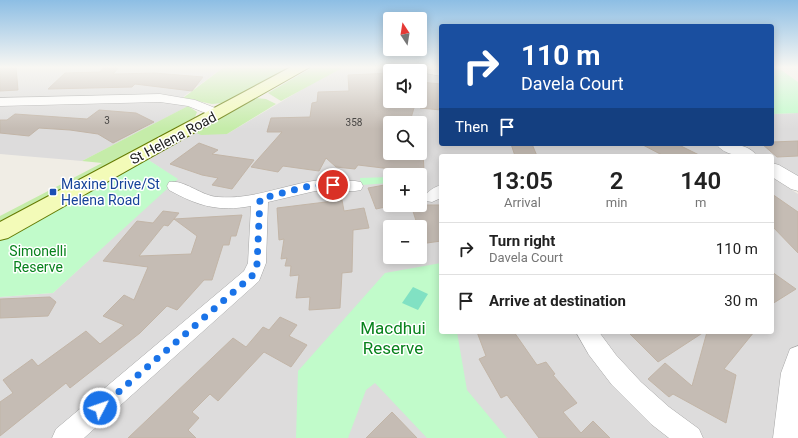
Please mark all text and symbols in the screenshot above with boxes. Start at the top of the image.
north arrow [383,12,427,56]
map controls [383,12,427,264]
text: 110 m [521,39,600,72]
icon: right [455,40,507,92]
button: sound [383,64,427,108]
text: Davela Court [521,73,624,94]
street label: St Helena Road [127,109,219,167]
house number: 3 [104,115,110,126]
button: search [383,116,427,160]
icon: arrive [496,116,518,138]
house number: 358 [346,117,363,128]
text: Then [455,118,488,136]
text: 13:05 [492,167,553,195]
text: 2 [610,167,623,195]
text: 140 [680,167,721,195]
pin [316,168,350,202]
button: + [383,168,427,212]
icon: arrive [322,174,344,196]
place label: Maxine Drive/St Helena Road [61,176,160,208]
marker: Maxine Drive/St Helena Road [48,187,58,197]
text: Arrival [504,195,541,210]
text: min [606,195,627,210]
text: m [695,195,706,210]
button: − [383,220,427,264]
text: Turn right [489,232,555,250]
icon: right [455,238,477,260]
text: 110 m [716,240,758,258]
park label: Simonelli Reserve [9,243,67,275]
text: Davela Court [489,250,563,265]
icon: arrive [455,290,477,312]
text: Arrive at destination [489,292,626,310]
text: 30 m [724,292,758,310]
park label: Macdhui Reserve [360,318,426,358]
position arrow [79,387,121,429]

